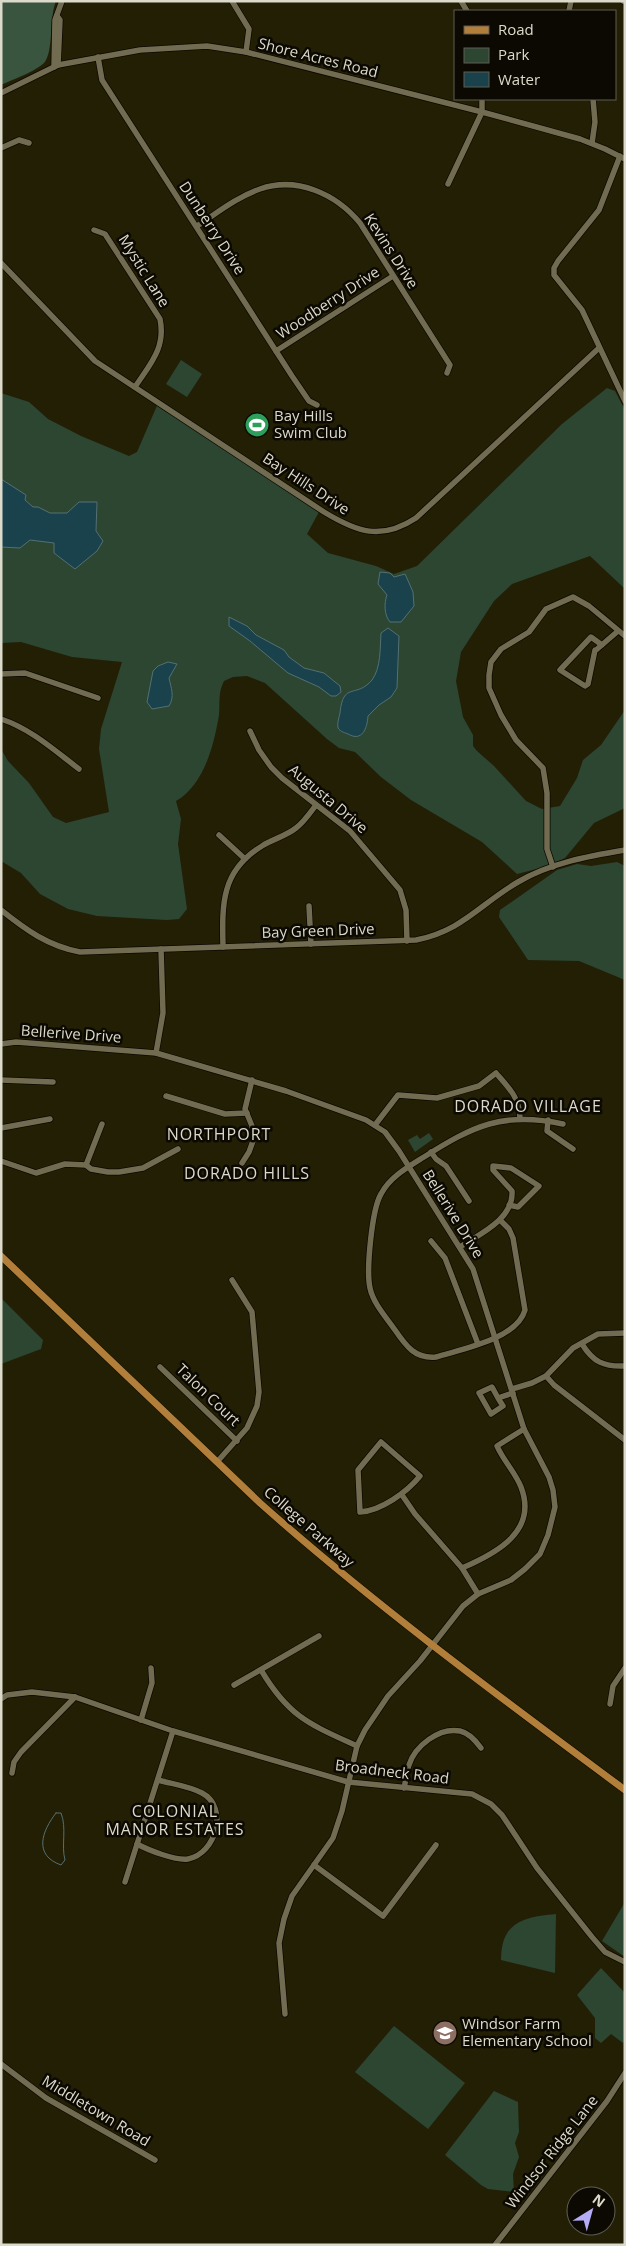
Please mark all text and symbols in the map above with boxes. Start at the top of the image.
legend [454,10,616,100]
text: Road [498,19,534,39]
street label: Shore Acres Road [256,32,380,82]
text: Park [498,44,529,64]
text: Water [498,69,540,89]
street label: Dunberry Drive [175,177,250,278]
street label: Kevins Drive [360,209,424,292]
street label: Mystic Lane [115,230,175,311]
street label: Woodberry Drive [272,261,383,343]
place label: Bay Hills Swim Club [274,405,347,442]
sports icon: Bay Hills Swim Club [244,412,270,438]
street label: Bay Hills Drive [259,448,354,519]
street label: Augusta Drive [285,759,372,837]
street label: Bay Green Drive [261,918,375,942]
street label: Bellerive Drive [20,1020,122,1046]
district label: DORADO VILLAGE [454,1095,602,1117]
district label: NORTHPORT [167,1123,271,1145]
district label: DORADO HILLS [184,1162,310,1184]
street label: Bellerive Drive [419,1166,489,1261]
street label: Talon Court [172,1359,245,1430]
street label: College Parkway [260,1481,360,1571]
street label: Broadneck Road [334,1754,450,1788]
district label: COLONIAL MANOR ESTATES [105,1800,245,1840]
place label: Windsor Farm Elementary School [462,2013,592,2050]
school or university icon: Windsor Farm Elementary School [432,2020,458,2046]
street label: Middletown Road [39,2070,154,2150]
street label: Windsor Ridge Lane [501,2091,602,2212]
north arrow [566,2186,616,2236]
text: N [589,2189,609,2211]

